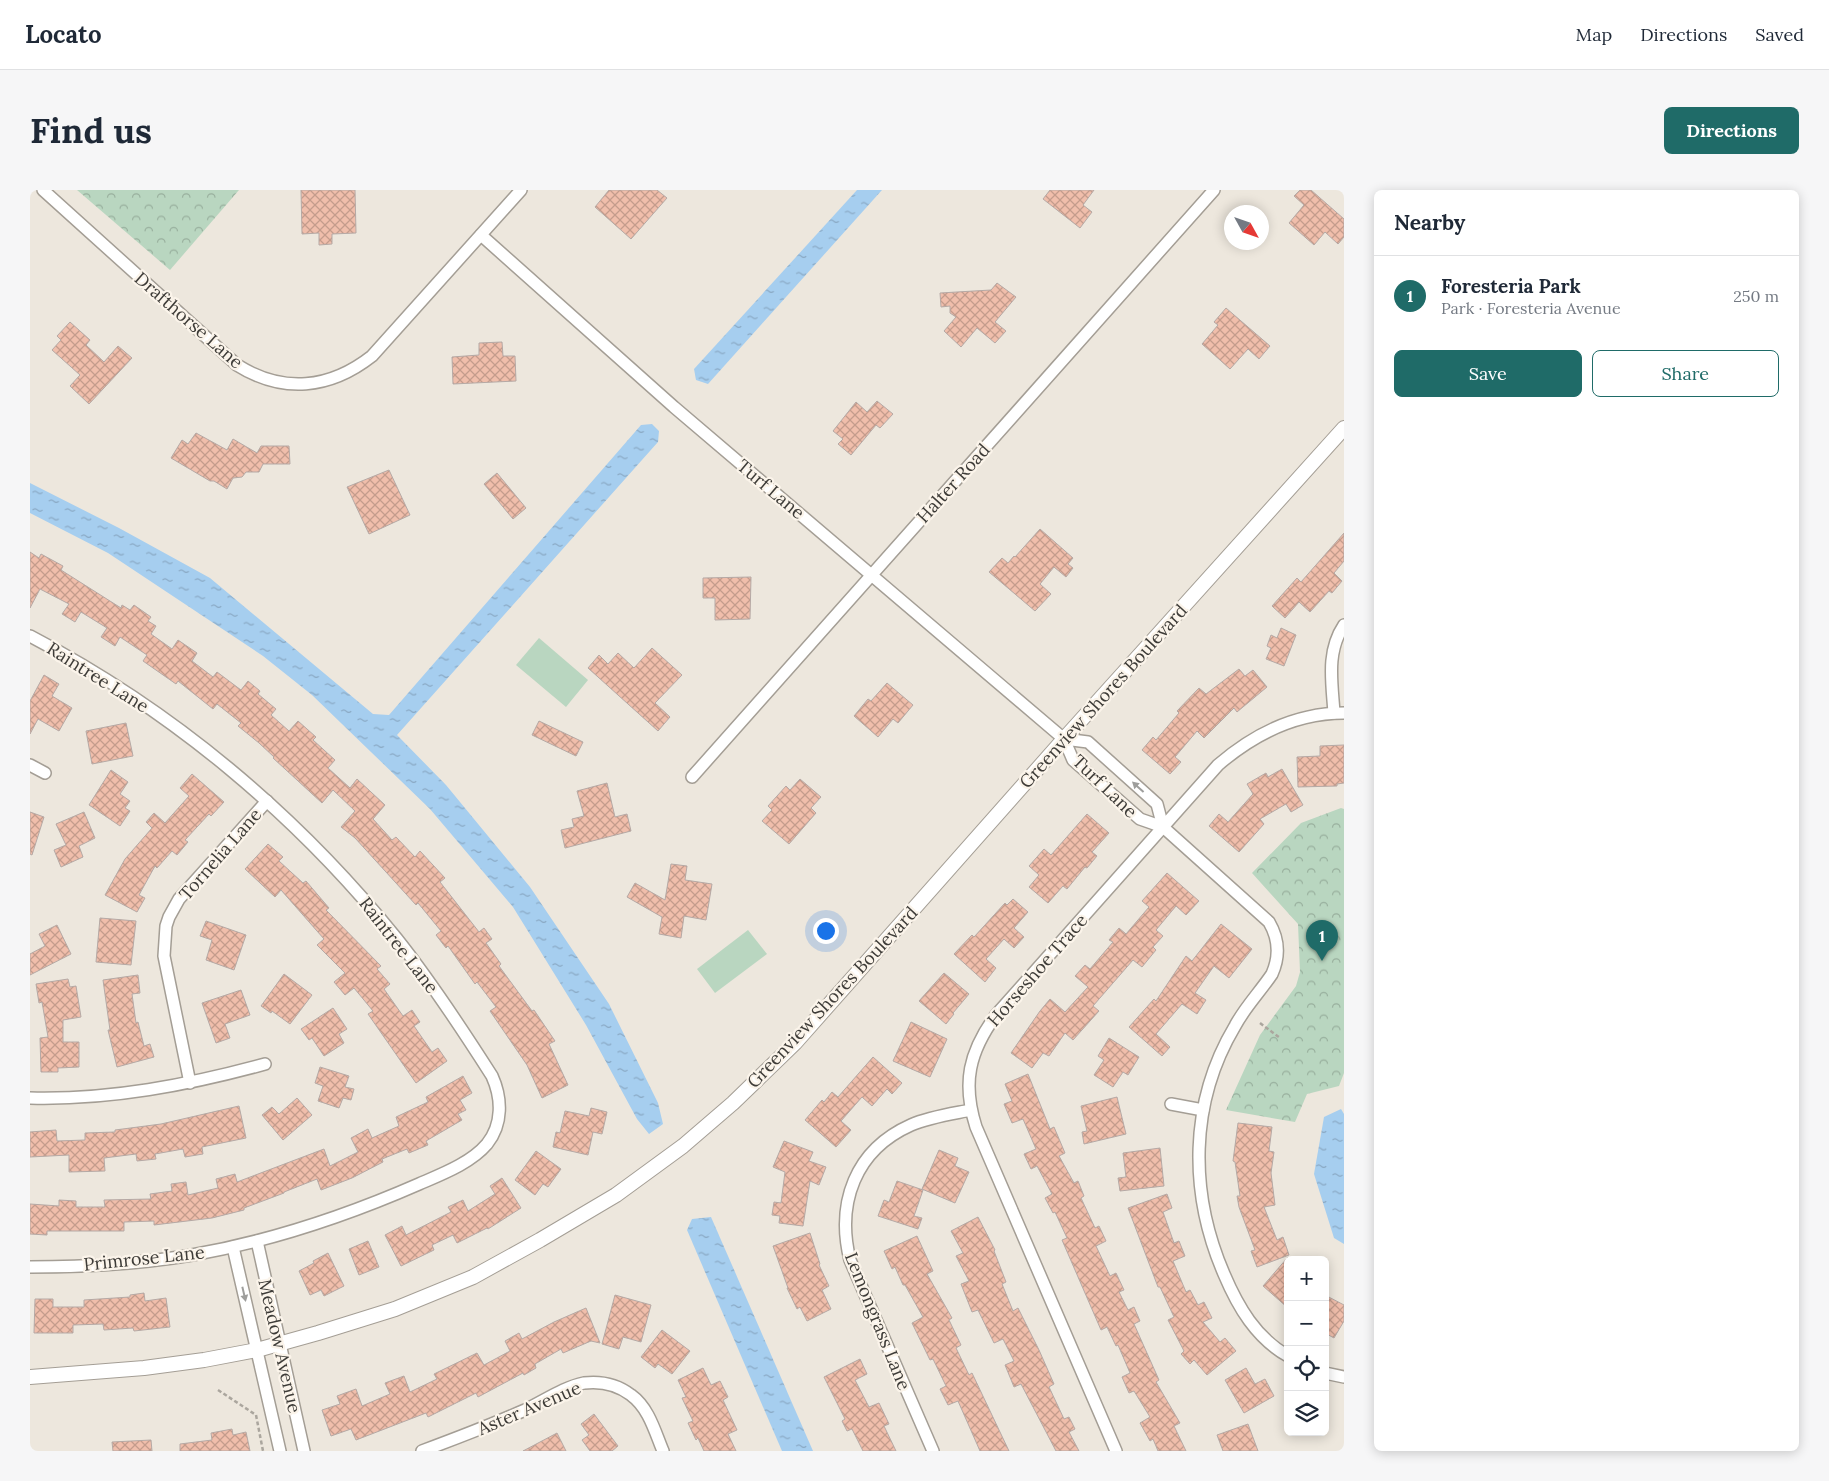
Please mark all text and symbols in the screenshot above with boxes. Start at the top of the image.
text: Locato [25,19,102,50]
text: Map [1576,23,1612,46]
text: Directions [1640,23,1727,46]
text: Saved [1755,23,1804,46]
button: Directions [1664,107,1799,154]
text: Find us [30,108,152,153]
north arrow [1224,205,1269,250]
text: Nearby [1394,209,1465,236]
street label: Drafthorse Lane [130,267,248,374]
text: Foresteria Park [1441,274,1581,298]
text: 1 [1407,286,1413,306]
text: 250 m [1733,286,1779,306]
text: Park · Foresteria Avenue [1441,298,1621,318]
button: Save [1394,350,1582,397]
button: Share [1592,350,1779,397]
street label: Halter Road [911,438,995,528]
street label: Turf Lane [732,454,810,524]
street label: Greenview Shores Boulevard [1014,599,1192,793]
street label: Raintree Lane [43,637,153,718]
street label: Turf Lane [1068,749,1142,823]
one-way arrow [1133,781,1145,793]
street label: Tornelia Lane [174,803,266,905]
street label: Raintree Lane [354,892,444,998]
street label: Greenview Shores Boulevard [742,901,922,1093]
street label: Horseshoe Trace [982,909,1092,1031]
your location [813,918,839,944]
pin: 1 [1306,920,1338,961]
street label: Primrose Lane [82,1240,206,1276]
street label: Lemongrass Lane [840,1249,916,1394]
map controls [1284,1256,1329,1436]
button: + [1284,1256,1329,1301]
street label: Meadow Avenue [253,1277,307,1415]
one-way arrow [240,1287,248,1302]
button: − [1284,1301,1329,1346]
button: locate [1284,1346,1329,1391]
street label: Aster Avenue [473,1376,584,1440]
button: layers [1284,1391,1329,1436]

